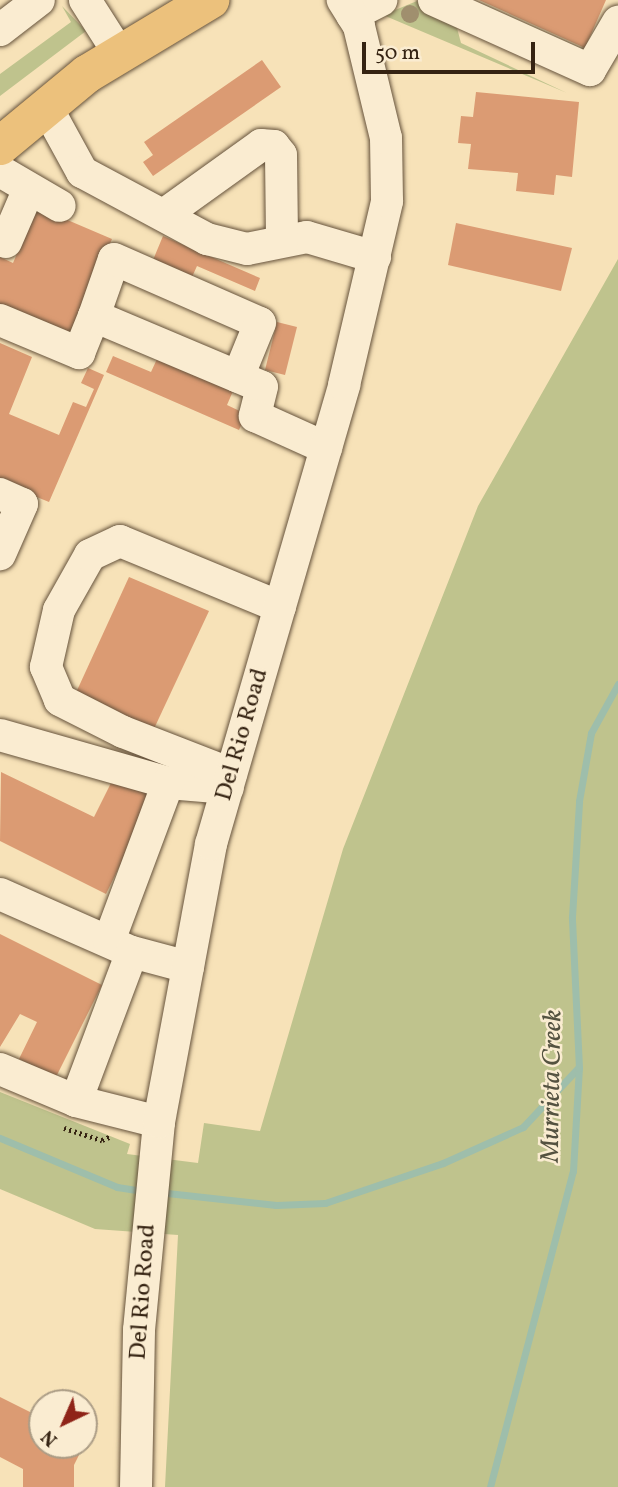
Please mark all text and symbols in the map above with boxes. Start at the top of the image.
scale bar [366,28,539,72]
text: 50 m [375,39,420,68]
street label: Del Rio Road [210,666,276,804]
water label: Murrieta Creek [536,1009,570,1163]
street label: Del Rio Road [125,1223,163,1361]
north arrow [28,1389,98,1459]
text: N [36,1424,64,1452]

